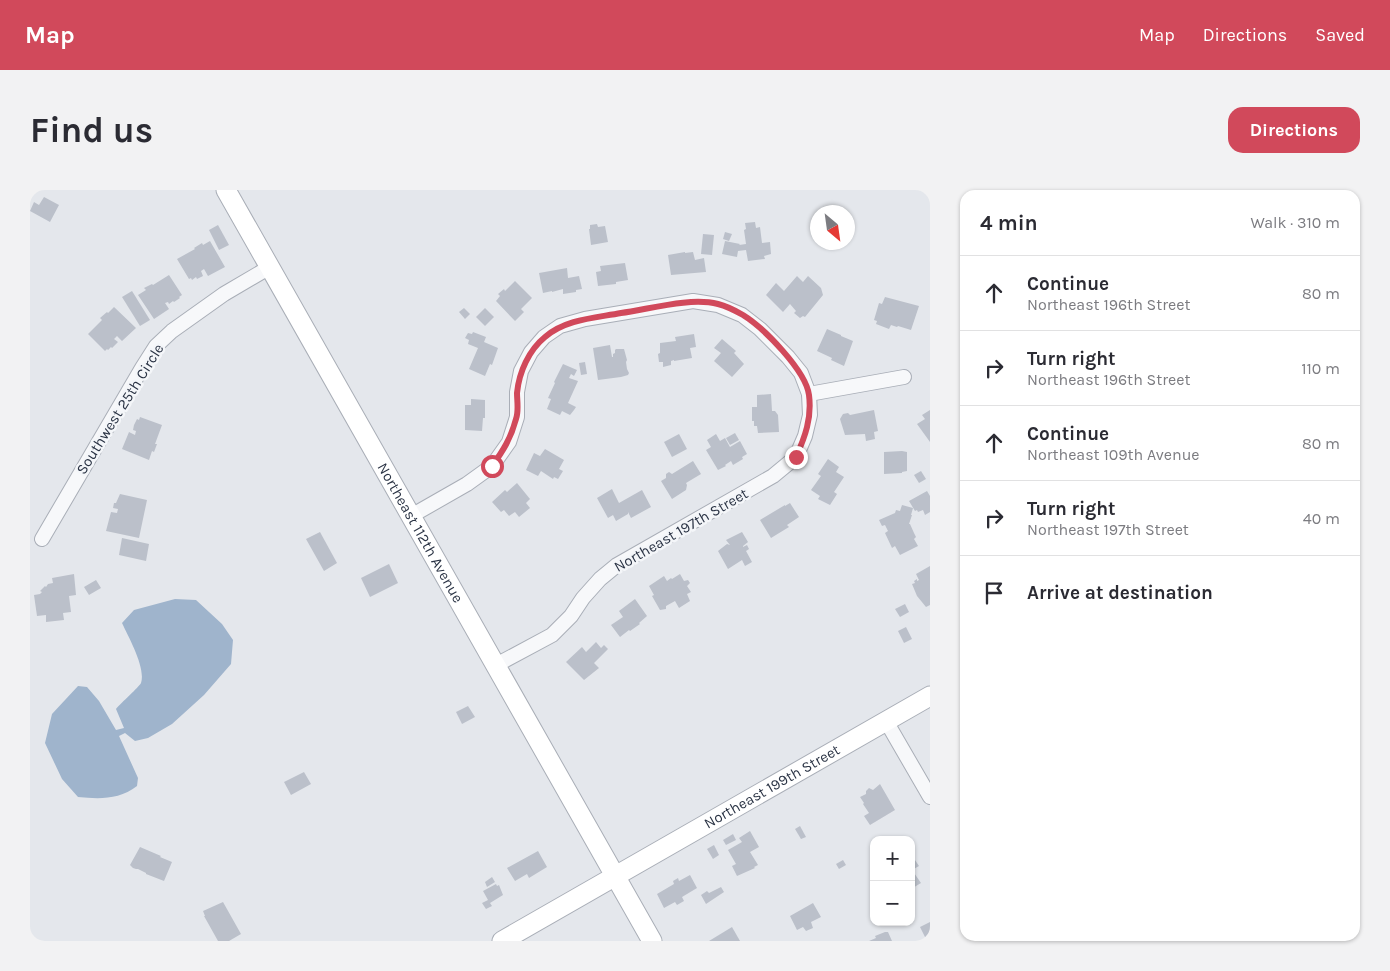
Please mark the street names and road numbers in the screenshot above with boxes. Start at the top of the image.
street label: Southwest 25th Circle [72,340,168,478]
street label: Northeast 112th Avenue [374,460,467,606]
street label: Northeast 197th Street [611,484,752,576]
street label: Northeast 199th Street [701,740,843,832]

